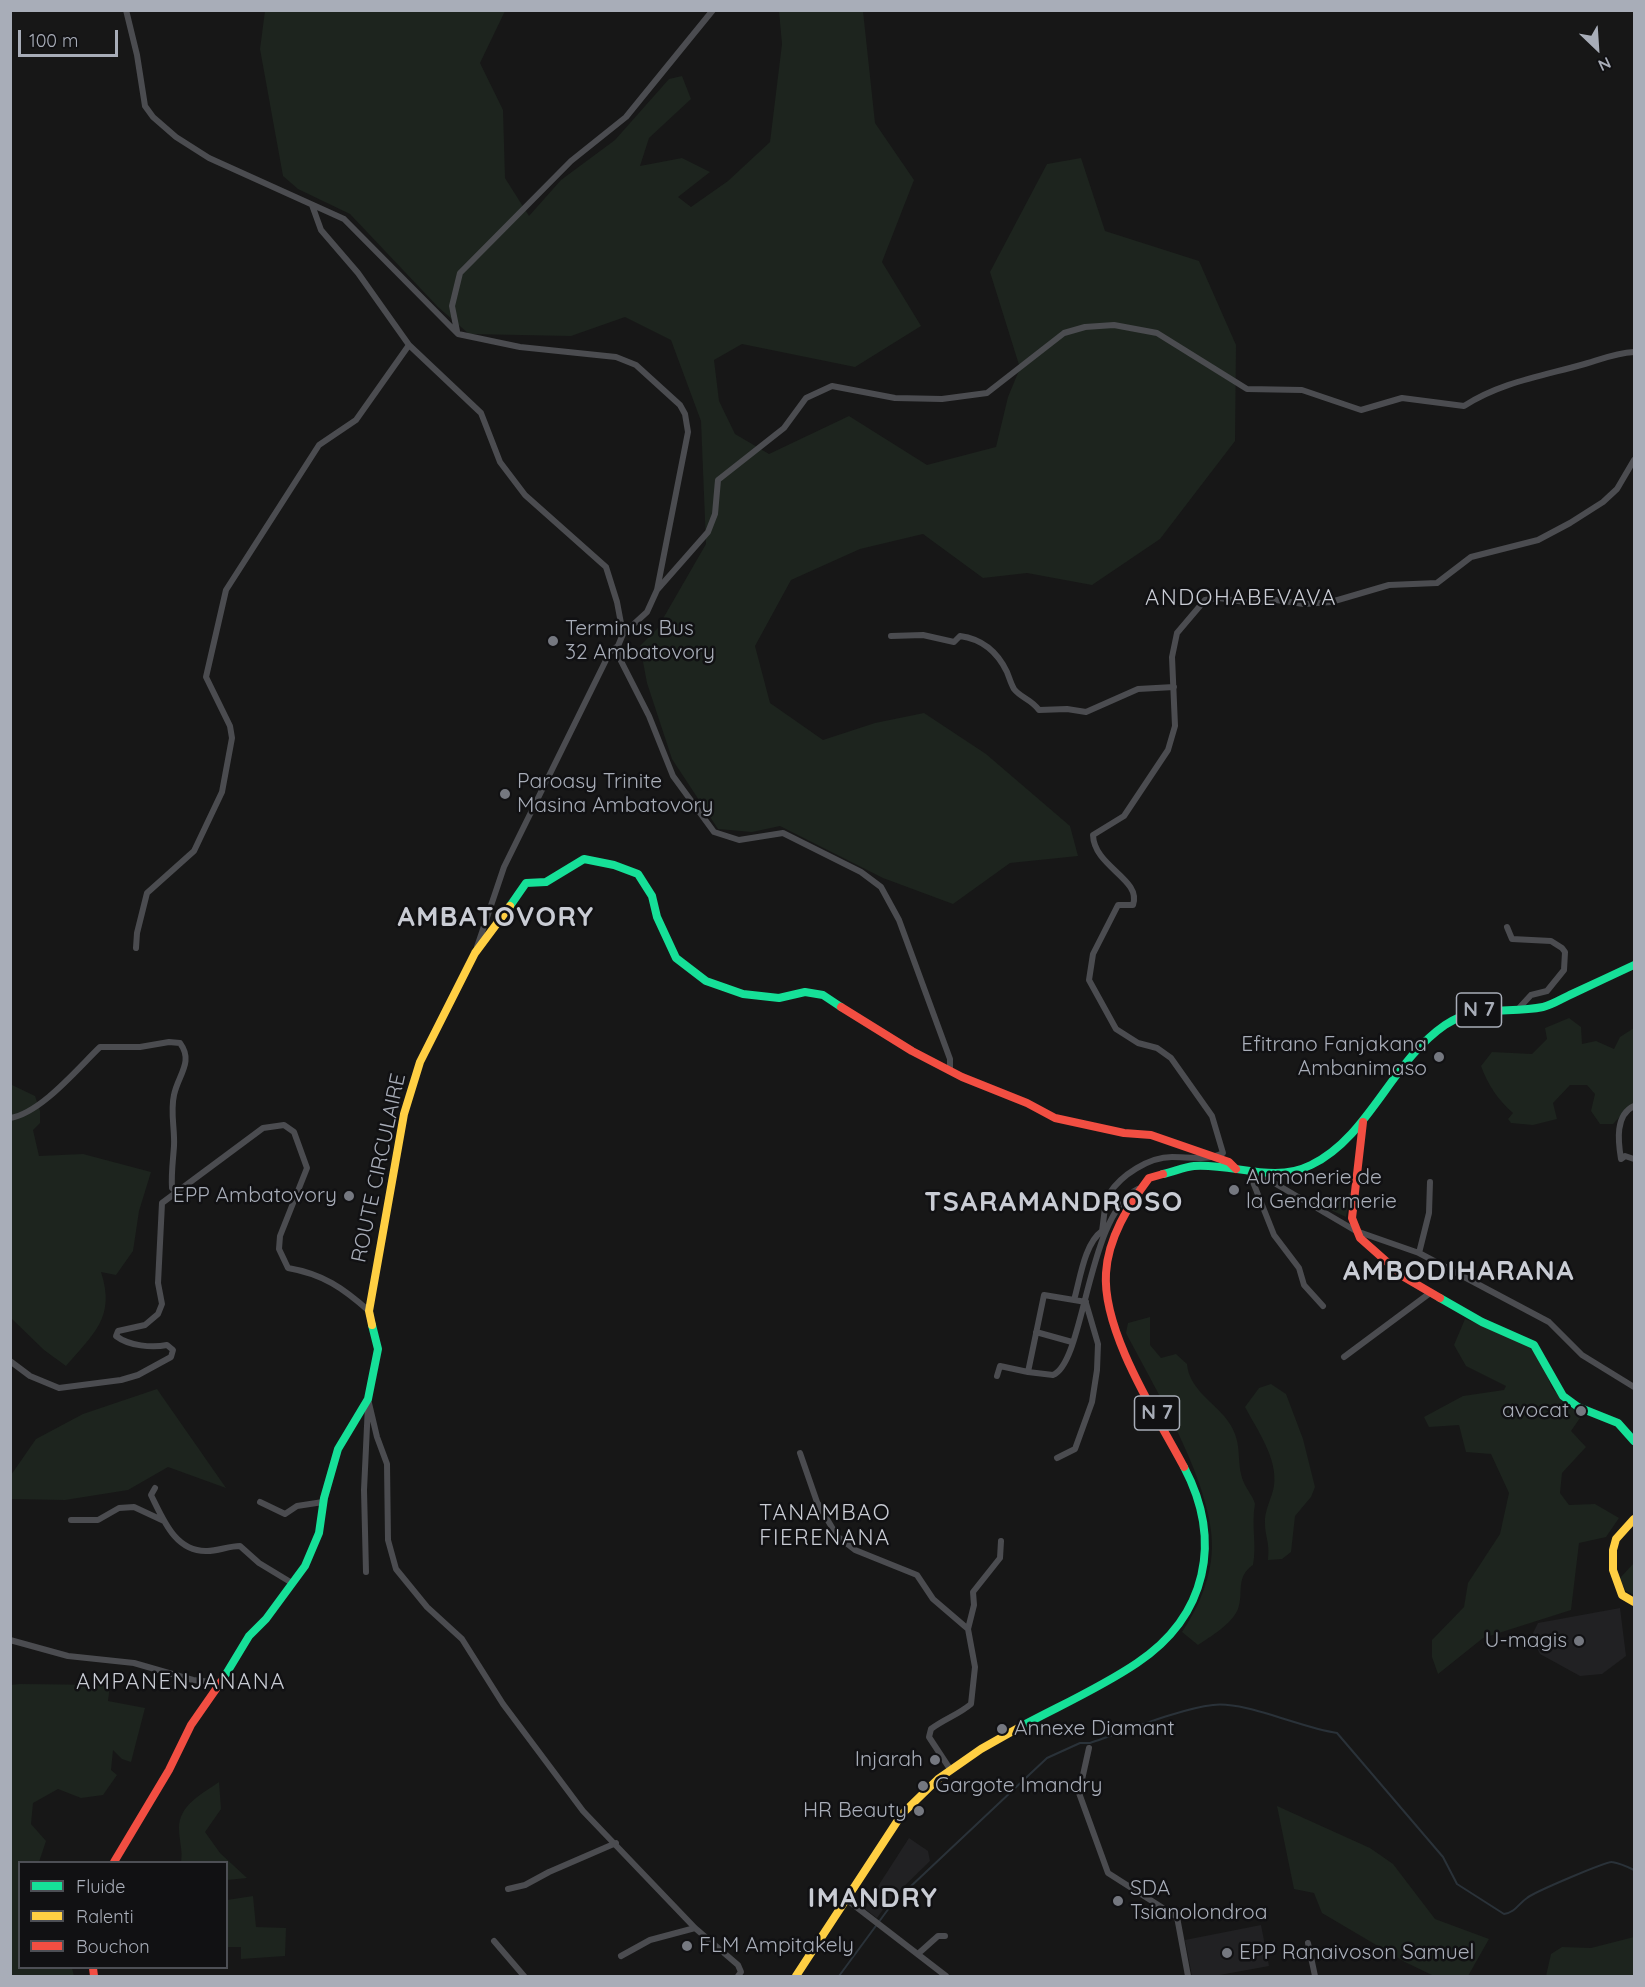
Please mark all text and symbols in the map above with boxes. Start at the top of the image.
scale bar [21,18,122,56]
north arrow [1567,18,1627,78]
text: 100 m [29,29,78,52]
text: N [1595,53,1614,76]
district label: ANDOHABEVAVA [1145,585,1337,611]
place label: Terminus Bus 32 Ambatovory [565,616,715,666]
marker: Terminus Bus 32 Ambatovory [546,634,560,648]
place label: Paroasy Trinite Masina Ambatovory [517,769,714,819]
marker: Paroasy Trinite Masina Ambatovory [498,787,512,801]
district label: AMBATOVORY [397,902,595,934]
road number: N 7 [1456,993,1502,1027]
place label: Efitrano Fanjakana Ambanimaso [1241,1032,1427,1082]
marker: Efitrano Fanjakana Ambanimaso [1432,1050,1446,1064]
street label: ROUTE CIRCULAIRE [347,1071,411,1265]
place label: Aumonerie de la Gendarmerie [1246,1165,1397,1215]
place label: EPP Ambatovory [173,1183,337,1209]
marker: Aumonerie de la Gendarmerie [1227,1183,1241,1197]
district label: TSARAMANDROSO [924,1187,1184,1219]
marker: EPP Ambatovory [342,1189,356,1203]
district label: AMBODIHARANA [1343,1256,1575,1288]
road number: N 7 [1134,1396,1180,1430]
place label: avocat [1502,1398,1569,1424]
marker: avocat [1574,1404,1588,1418]
district label: TANAMBAO FIERENANA [759,1500,891,1552]
place label: U-magis [1485,1628,1567,1654]
marker: U-magis [1572,1634,1586,1648]
district label: AMPANENJANANA [76,1669,286,1695]
place label: Annexe Diamant [1014,1716,1175,1742]
marker: Annexe Diamant [995,1722,1009,1736]
place label: Injarah [855,1747,923,1773]
marker: Injarah [928,1753,942,1767]
place label: Gargote Imandry [935,1773,1102,1799]
marker: Gargote Imandry [916,1779,930,1793]
place label: HR Beauty [803,1798,907,1824]
marker: HR Beauty [912,1804,926,1818]
legend [18,1861,228,1969]
text: Fluide [76,1875,125,1898]
place label: SDA Tsianolondroa [1130,1876,1267,1926]
district label: IMANDRY [808,1883,938,1915]
marker: SDA Tsianolondroa [1111,1894,1125,1908]
text: Ralenti [76,1905,134,1928]
place label: FLM Ampitakely [699,1933,854,1959]
text: Bouchon [76,1935,150,1958]
marker: FLM Ampitakely [680,1939,694,1953]
place label: EPP Ranaivoson Samuel [1239,1940,1474,1966]
marker: EPP Ranaivoson Samuel [1220,1946,1234,1960]

